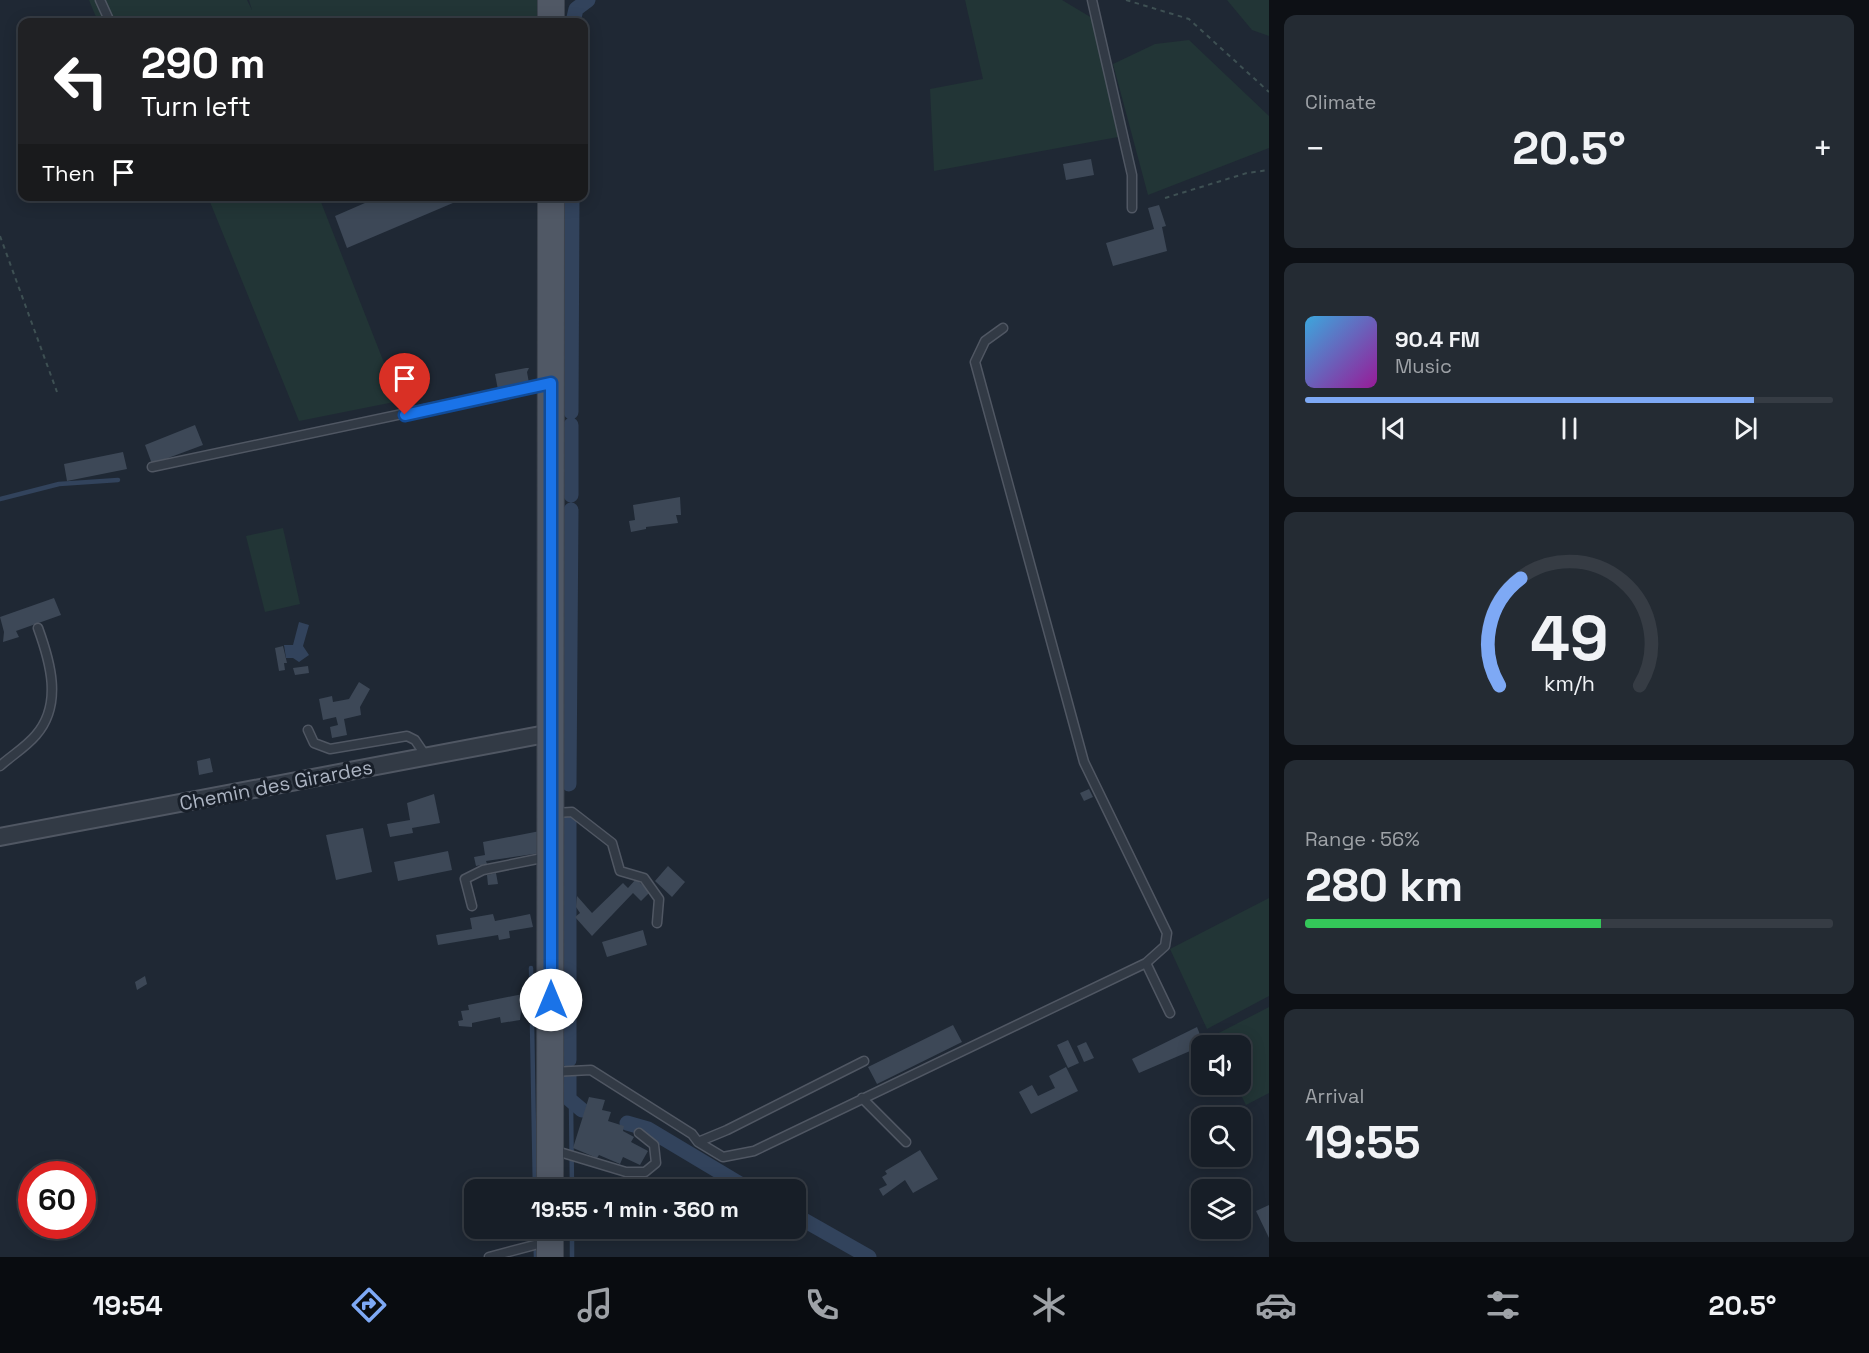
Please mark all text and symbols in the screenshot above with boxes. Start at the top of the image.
text: 290 m [141,37,266,90]
icon: left [42,42,120,120]
text: Turn left [141,89,251,124]
text: Climate [1305,89,1376,115]
text: 20.5° [1512,120,1626,177]
text: − [1305,128,1325,170]
text: + [1813,128,1833,170]
icon: arrive [107,156,140,189]
text: Then [42,159,95,187]
text: 90.4 FM [1395,325,1480,353]
pin [379,353,430,415]
text: Music [1395,353,1452,379]
icon: arrive [388,362,421,395]
icon: previous [1377,412,1410,445]
icon: pause [1553,412,1586,445]
icon: next [1729,412,1762,445]
text: 49 [1530,599,1608,678]
text: km/h [1543,670,1595,697]
street label: Chemin des Girardes [177,754,375,816]
text: Range · 56% [1305,826,1420,852]
text: 280 km [1305,857,1463,914]
position arrow [519,968,583,1032]
map controls [1191,1035,1251,1239]
button: sound [1191,1035,1251,1095]
text: Arrival [1305,1083,1364,1109]
button: search [1191,1107,1251,1167]
text: 19:55 [1305,1114,1421,1171]
speed limit sign: 60 [18,1161,96,1239]
button: layers [1191,1179,1251,1239]
text: 19:55 · 1 min · 360 m [531,1195,739,1223]
icon: directions [348,1284,390,1326]
icon: music [574,1284,616,1326]
icon: phone [801,1284,843,1326]
icon: climate [1028,1284,1070,1326]
icon: car [1255,1284,1297,1326]
icon: filters [1482,1284,1524,1326]
text: 19:54 [92,1288,163,1323]
text: 20.5° [1708,1288,1777,1323]

